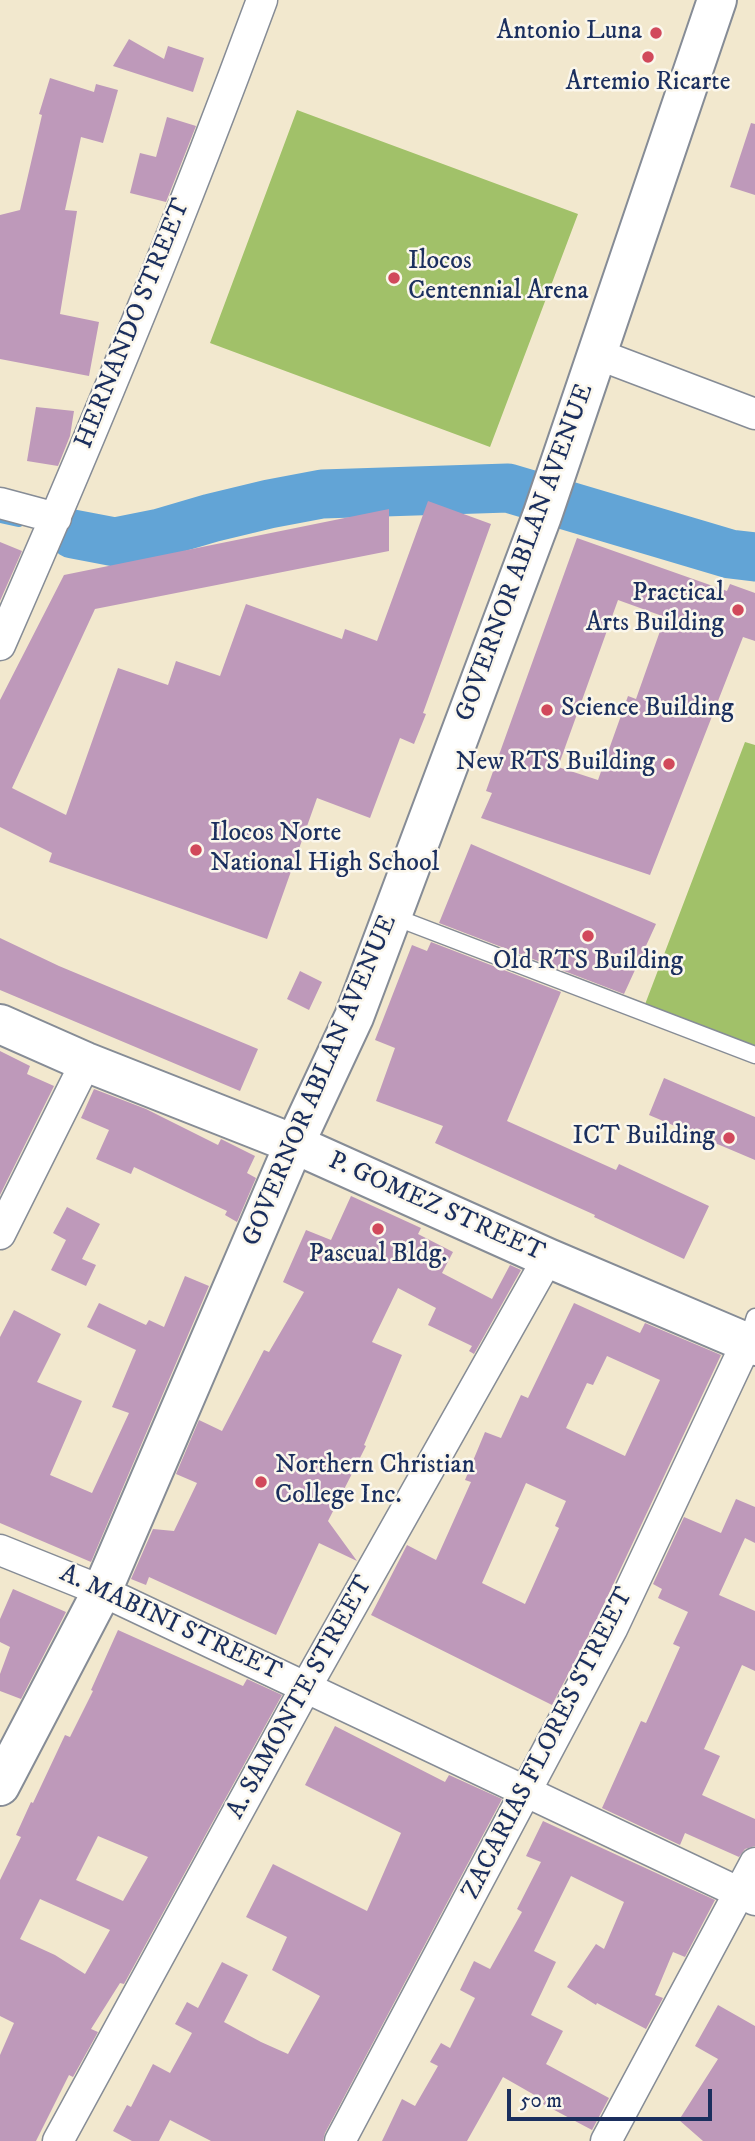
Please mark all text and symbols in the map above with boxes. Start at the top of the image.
place label: Antonio Luna [497,17,642,49]
marker: Antonio Luna [648,25,664,41]
marker: Artemio Ricarte [640,49,656,65]
place label: Artemio Ricarte [566,68,730,100]
street label: HERNANDO STREET [70,195,198,453]
place label: Ilocos Centennial Arena [408,247,589,308]
marker: Ilocos Centennial Arena [386,270,402,286]
street label: GOVERNOR ABLAN AVENUE [450,380,602,726]
place label: Practical Arts Building [586,579,724,640]
marker: Practical Arts Building [730,602,746,618]
place label: Science Building [561,694,734,726]
marker: Science Building [539,702,555,718]
place label: New RTS Building [456,748,655,780]
marker: New RTS Building [661,756,677,772]
place label: Ilocos Norte National High School [210,819,439,880]
marker: Ilocos Norte National High School [188,842,204,858]
street label: GOVERNOR ABLAN AVENUE [237,911,405,1251]
marker: Old RTS Building [580,928,596,944]
place label: Old RTS Building [493,947,683,979]
place label: ICT Building [573,1122,715,1154]
marker: ICT Building [721,1130,737,1146]
street label: P. GOMEZ STREET [323,1146,549,1270]
marker: Pascual Bldg. [370,1221,386,1237]
place label: Pascual Bldg. [309,1240,447,1272]
place label: Northern Christian College Inc. [275,1451,475,1512]
marker: Northern Christian College Inc. [253,1474,269,1490]
street label: A. MABINI STREET [54,1559,286,1689]
street label: A. SAMONTE STREET [221,1571,381,1825]
street label: ZACARIAS FLORES STREET [457,1583,641,1905]
scale bar [510,2074,715,2118]
text: 50 m [520,2088,562,2114]

